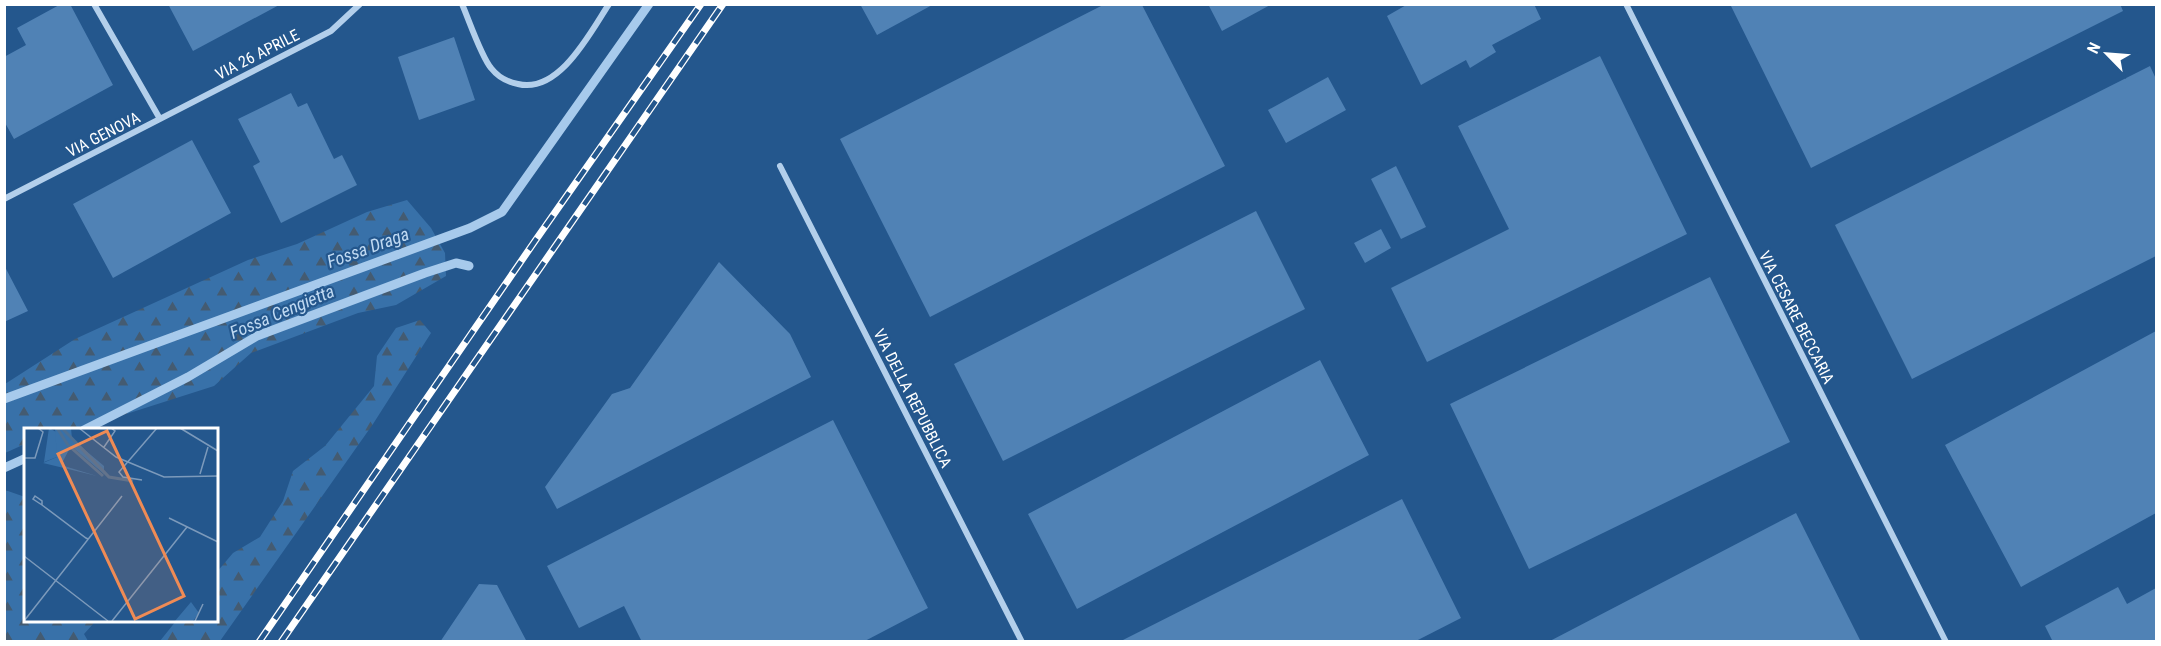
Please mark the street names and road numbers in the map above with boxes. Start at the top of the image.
street label: VIA 26 APRILE [212,25,302,84]
street label: VIA GENOVA [63,108,143,161]
street label: VIA CESARE BECCARIA [1755,248,1838,387]
street label: VIA DELLA REPUBBLICA [869,326,956,471]

